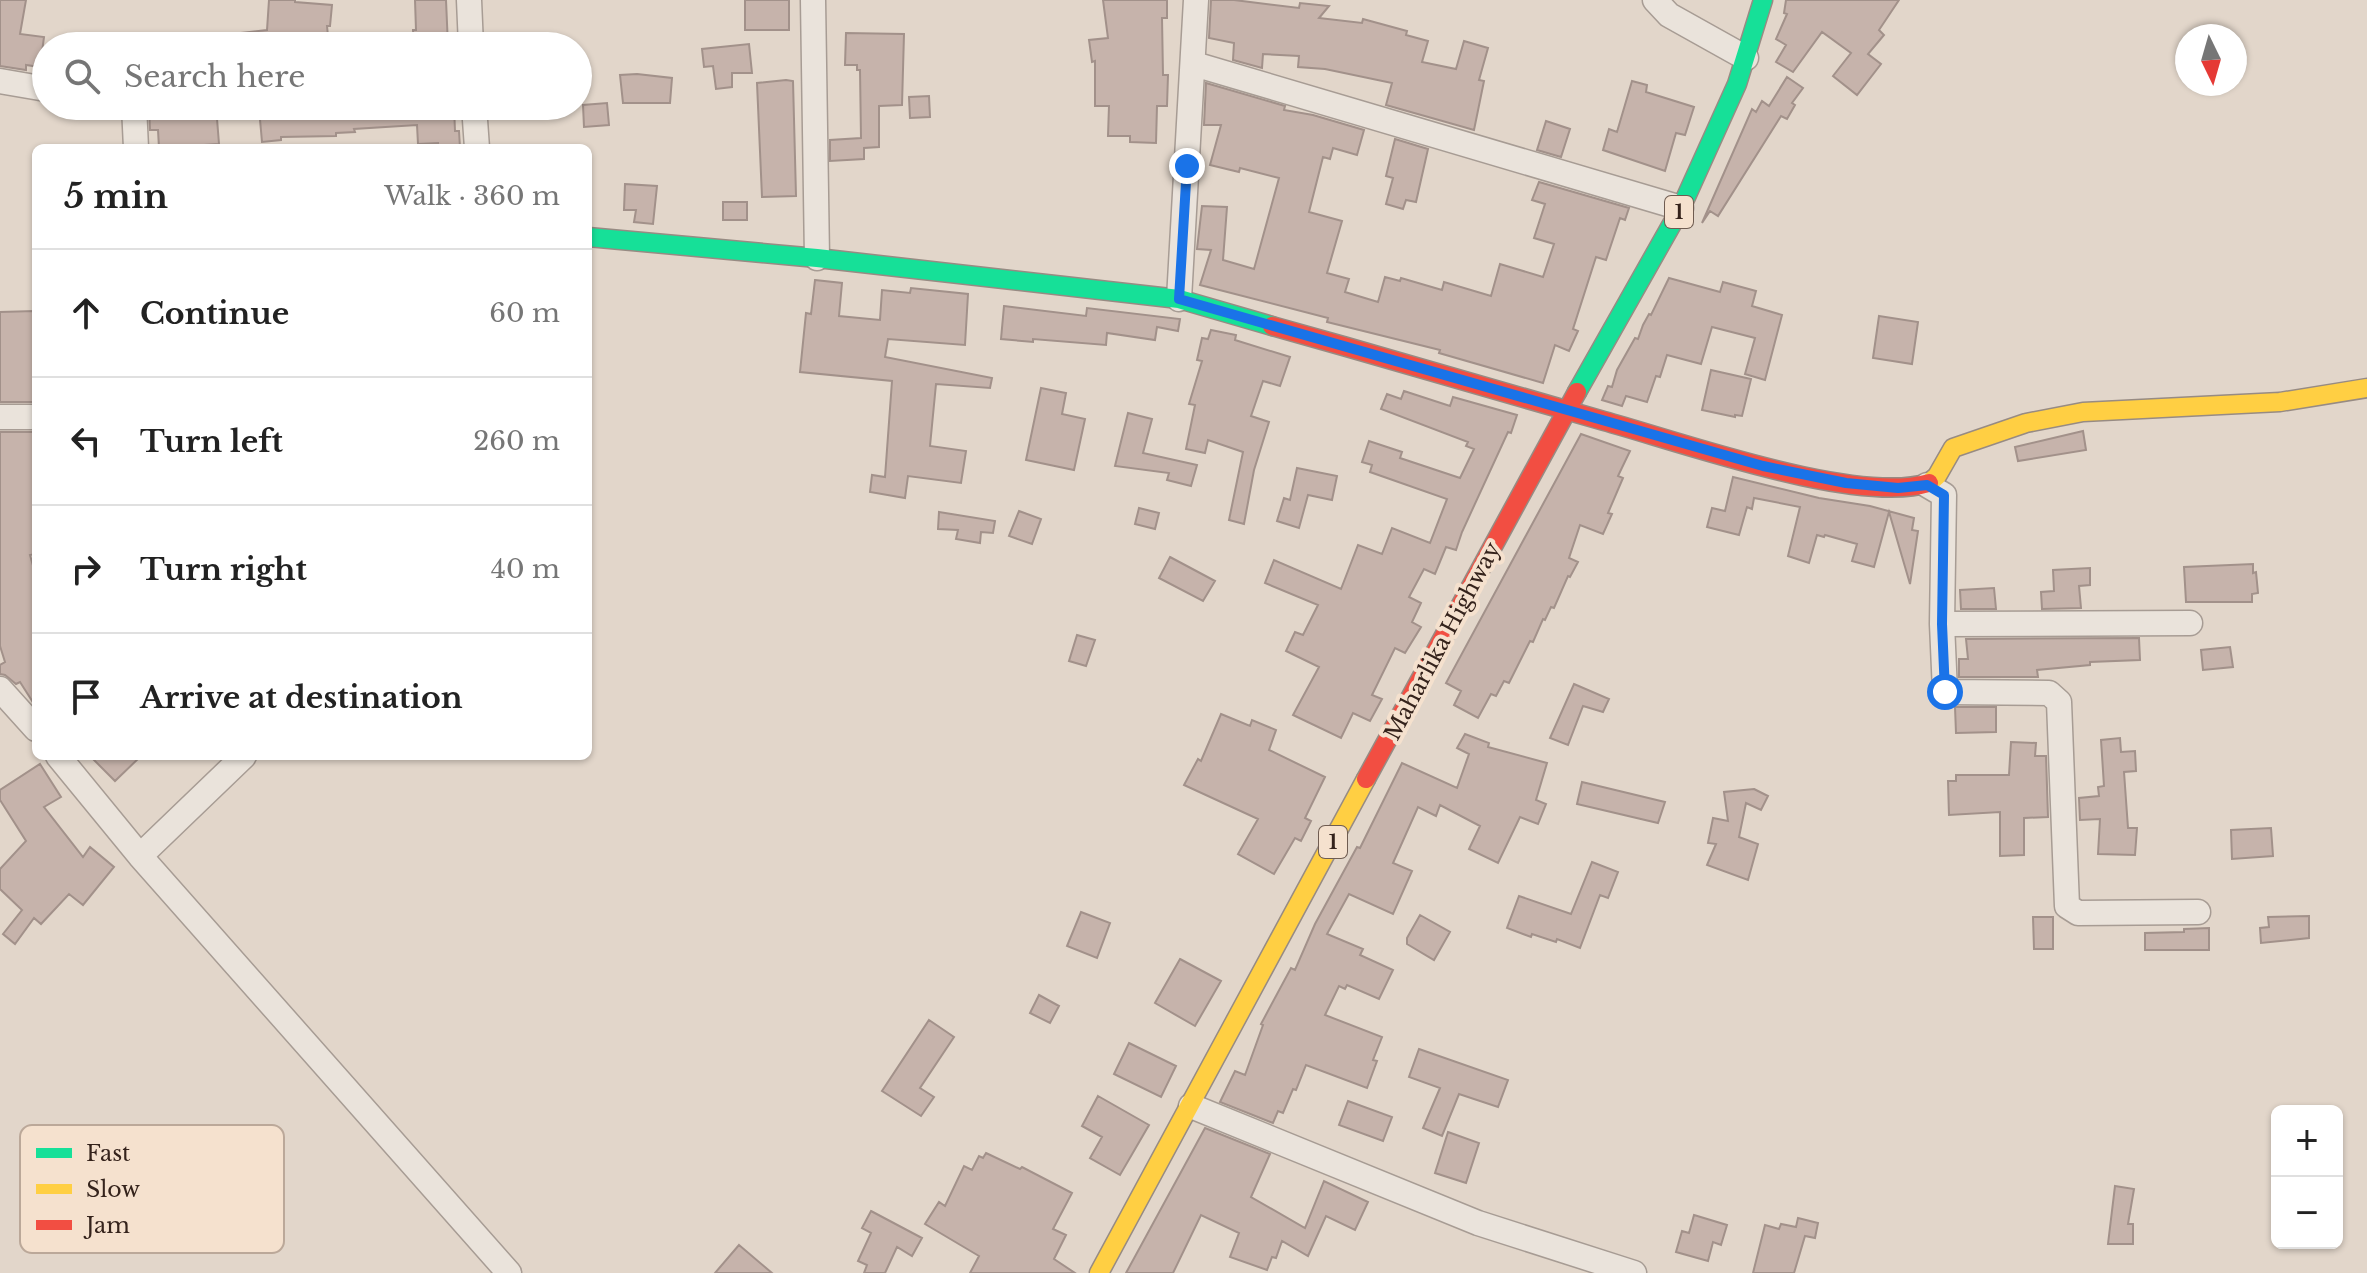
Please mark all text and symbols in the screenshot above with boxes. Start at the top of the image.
north arrow [2175,24,2247,96]
search box [32,32,592,120]
icon: search [60,54,104,98]
text: Search here [124,58,305,95]
route end [1169,148,1205,184]
text: 5 min [64,175,168,217]
text: Walk · 360 m [384,180,560,212]
road number: 1 [1665,196,1693,228]
icon: ahead [64,291,108,335]
text: Continue [140,295,289,332]
text: 60 m [489,297,560,329]
icon: left [64,419,108,463]
text: Turn left [140,423,283,460]
text: 260 m [473,425,560,457]
street label: Maharlika Highway [1379,538,1506,745]
icon: right [64,547,108,591]
text: Turn right [140,551,307,588]
text: 40 m [491,553,560,585]
route start [1927,674,1963,710]
icon: arrive [64,675,108,719]
text: Arrive at destination [140,679,463,716]
road number: 1 [1319,826,1347,858]
map controls [2271,1105,2343,1249]
button: + [2271,1105,2343,1177]
legend [20,1125,284,1253]
text: Fast [86,1140,131,1167]
text: Slow [86,1176,140,1203]
button: − [2271,1177,2343,1249]
text: Jam [83,1212,130,1239]

